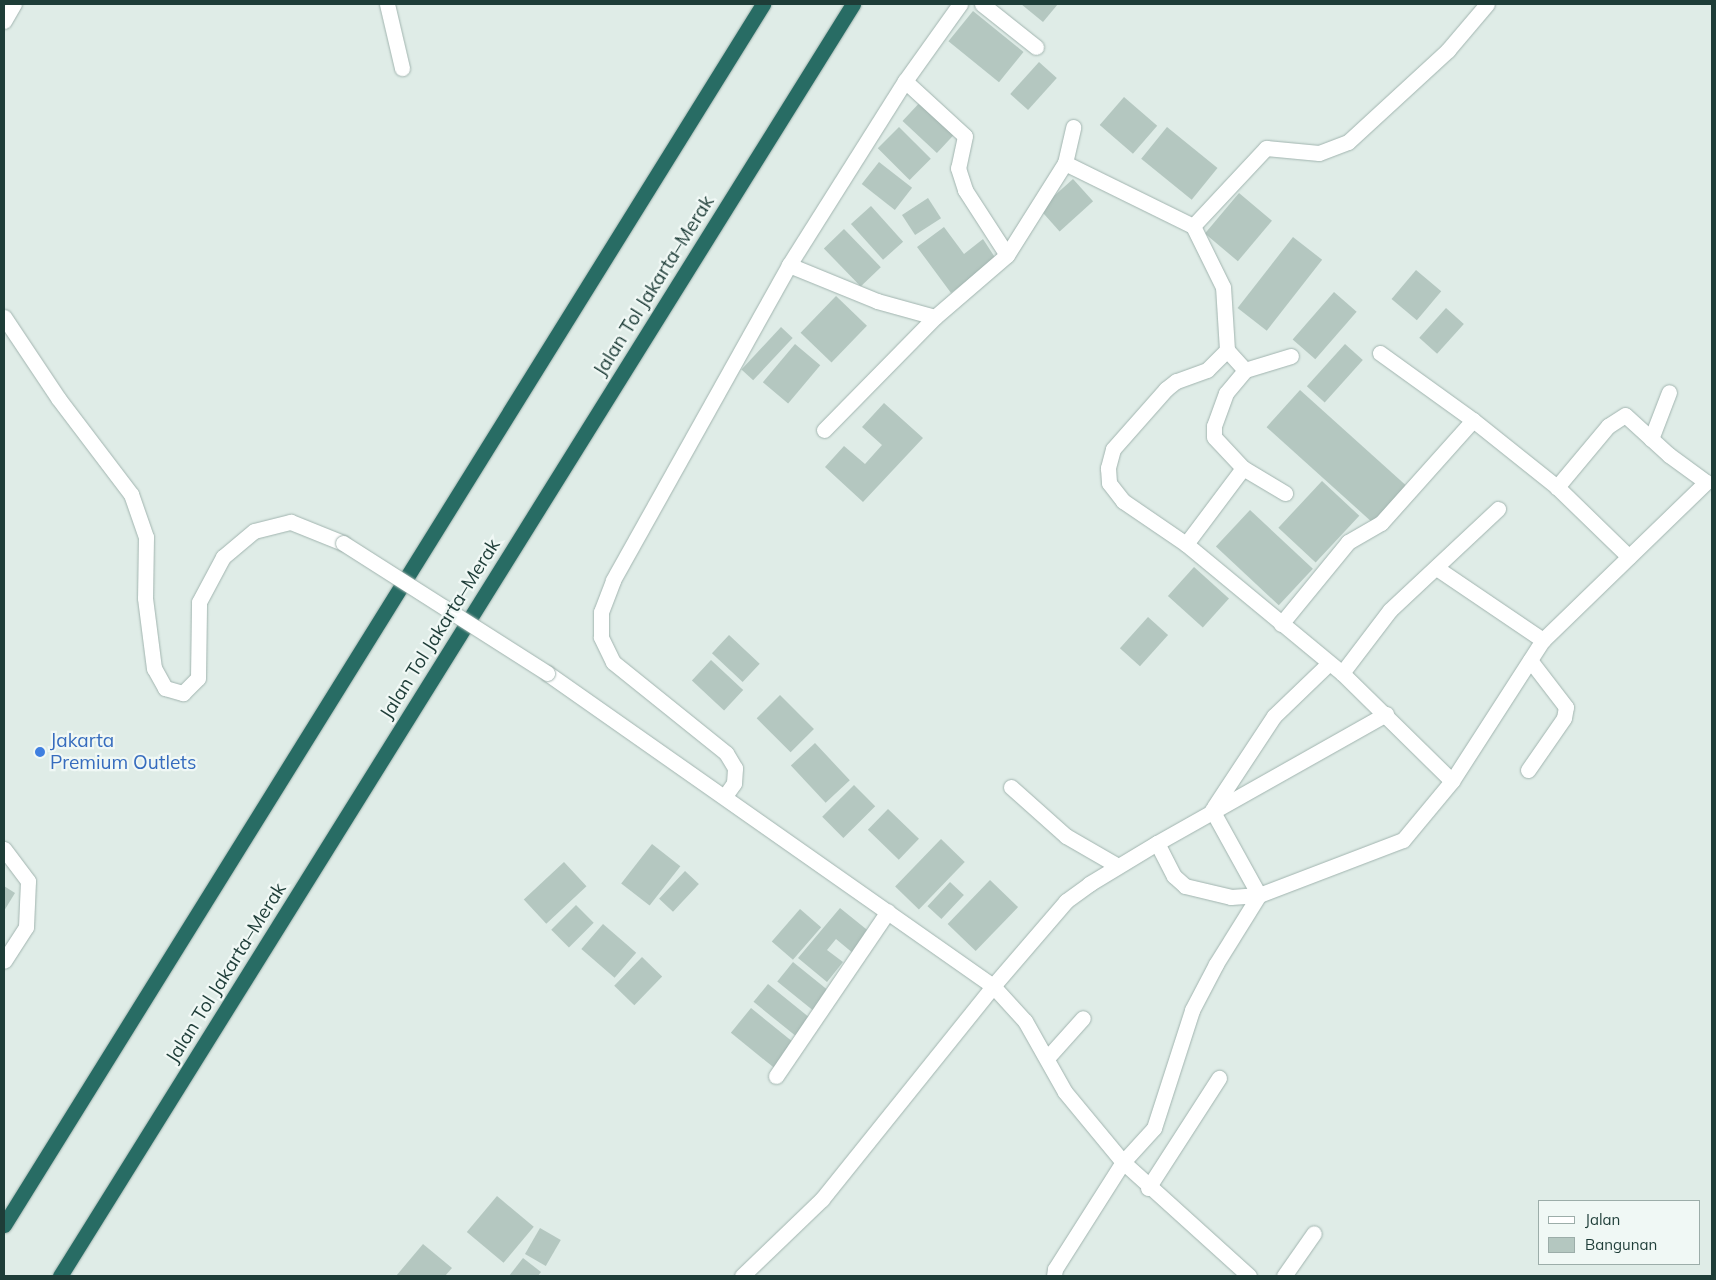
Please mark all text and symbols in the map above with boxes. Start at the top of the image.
street label: Jalan Tol Jakarta–Merak [589,192,719,380]
street label: Jalan Tol Jakarta–Merak [375,535,505,723]
place label: Jakarta Premium Outlets [50,730,196,774]
marker: Jakarta Premium Outlets [34,746,46,758]
street label: Jalan Tol Jakarta–Merak [161,879,291,1067]
legend [1538,1200,1701,1265]
text: Jalan [1585,1210,1620,1229]
text: Bangunan [1585,1235,1657,1254]

